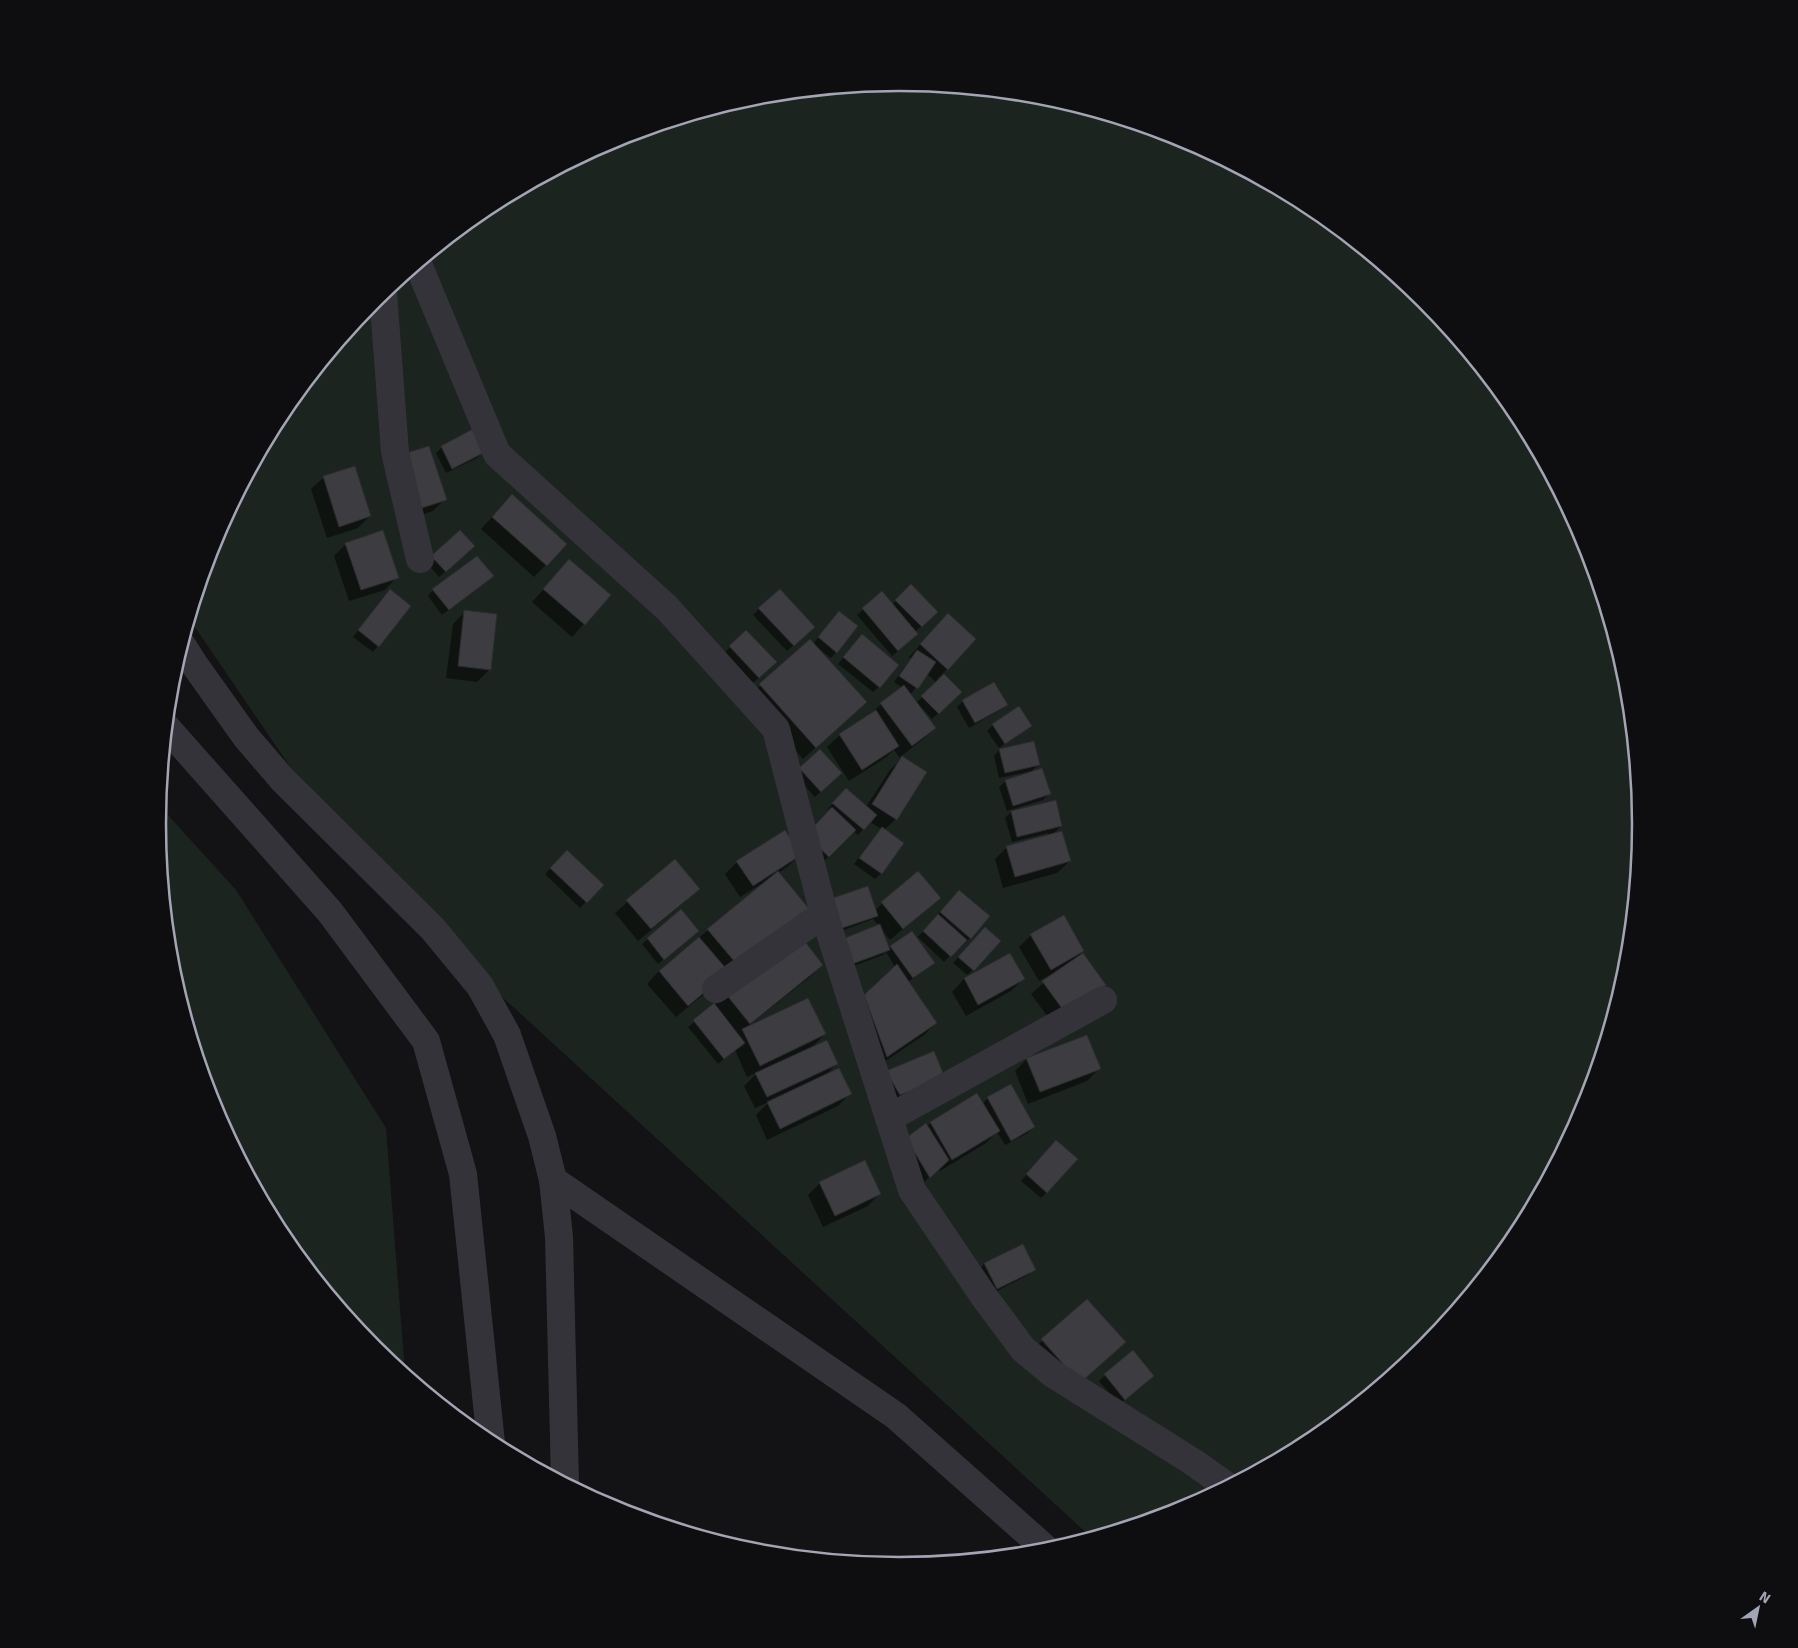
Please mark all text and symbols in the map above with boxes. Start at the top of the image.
north arrow [1733,1583,1783,1633]
text: N [1756,1588,1774,1607]

